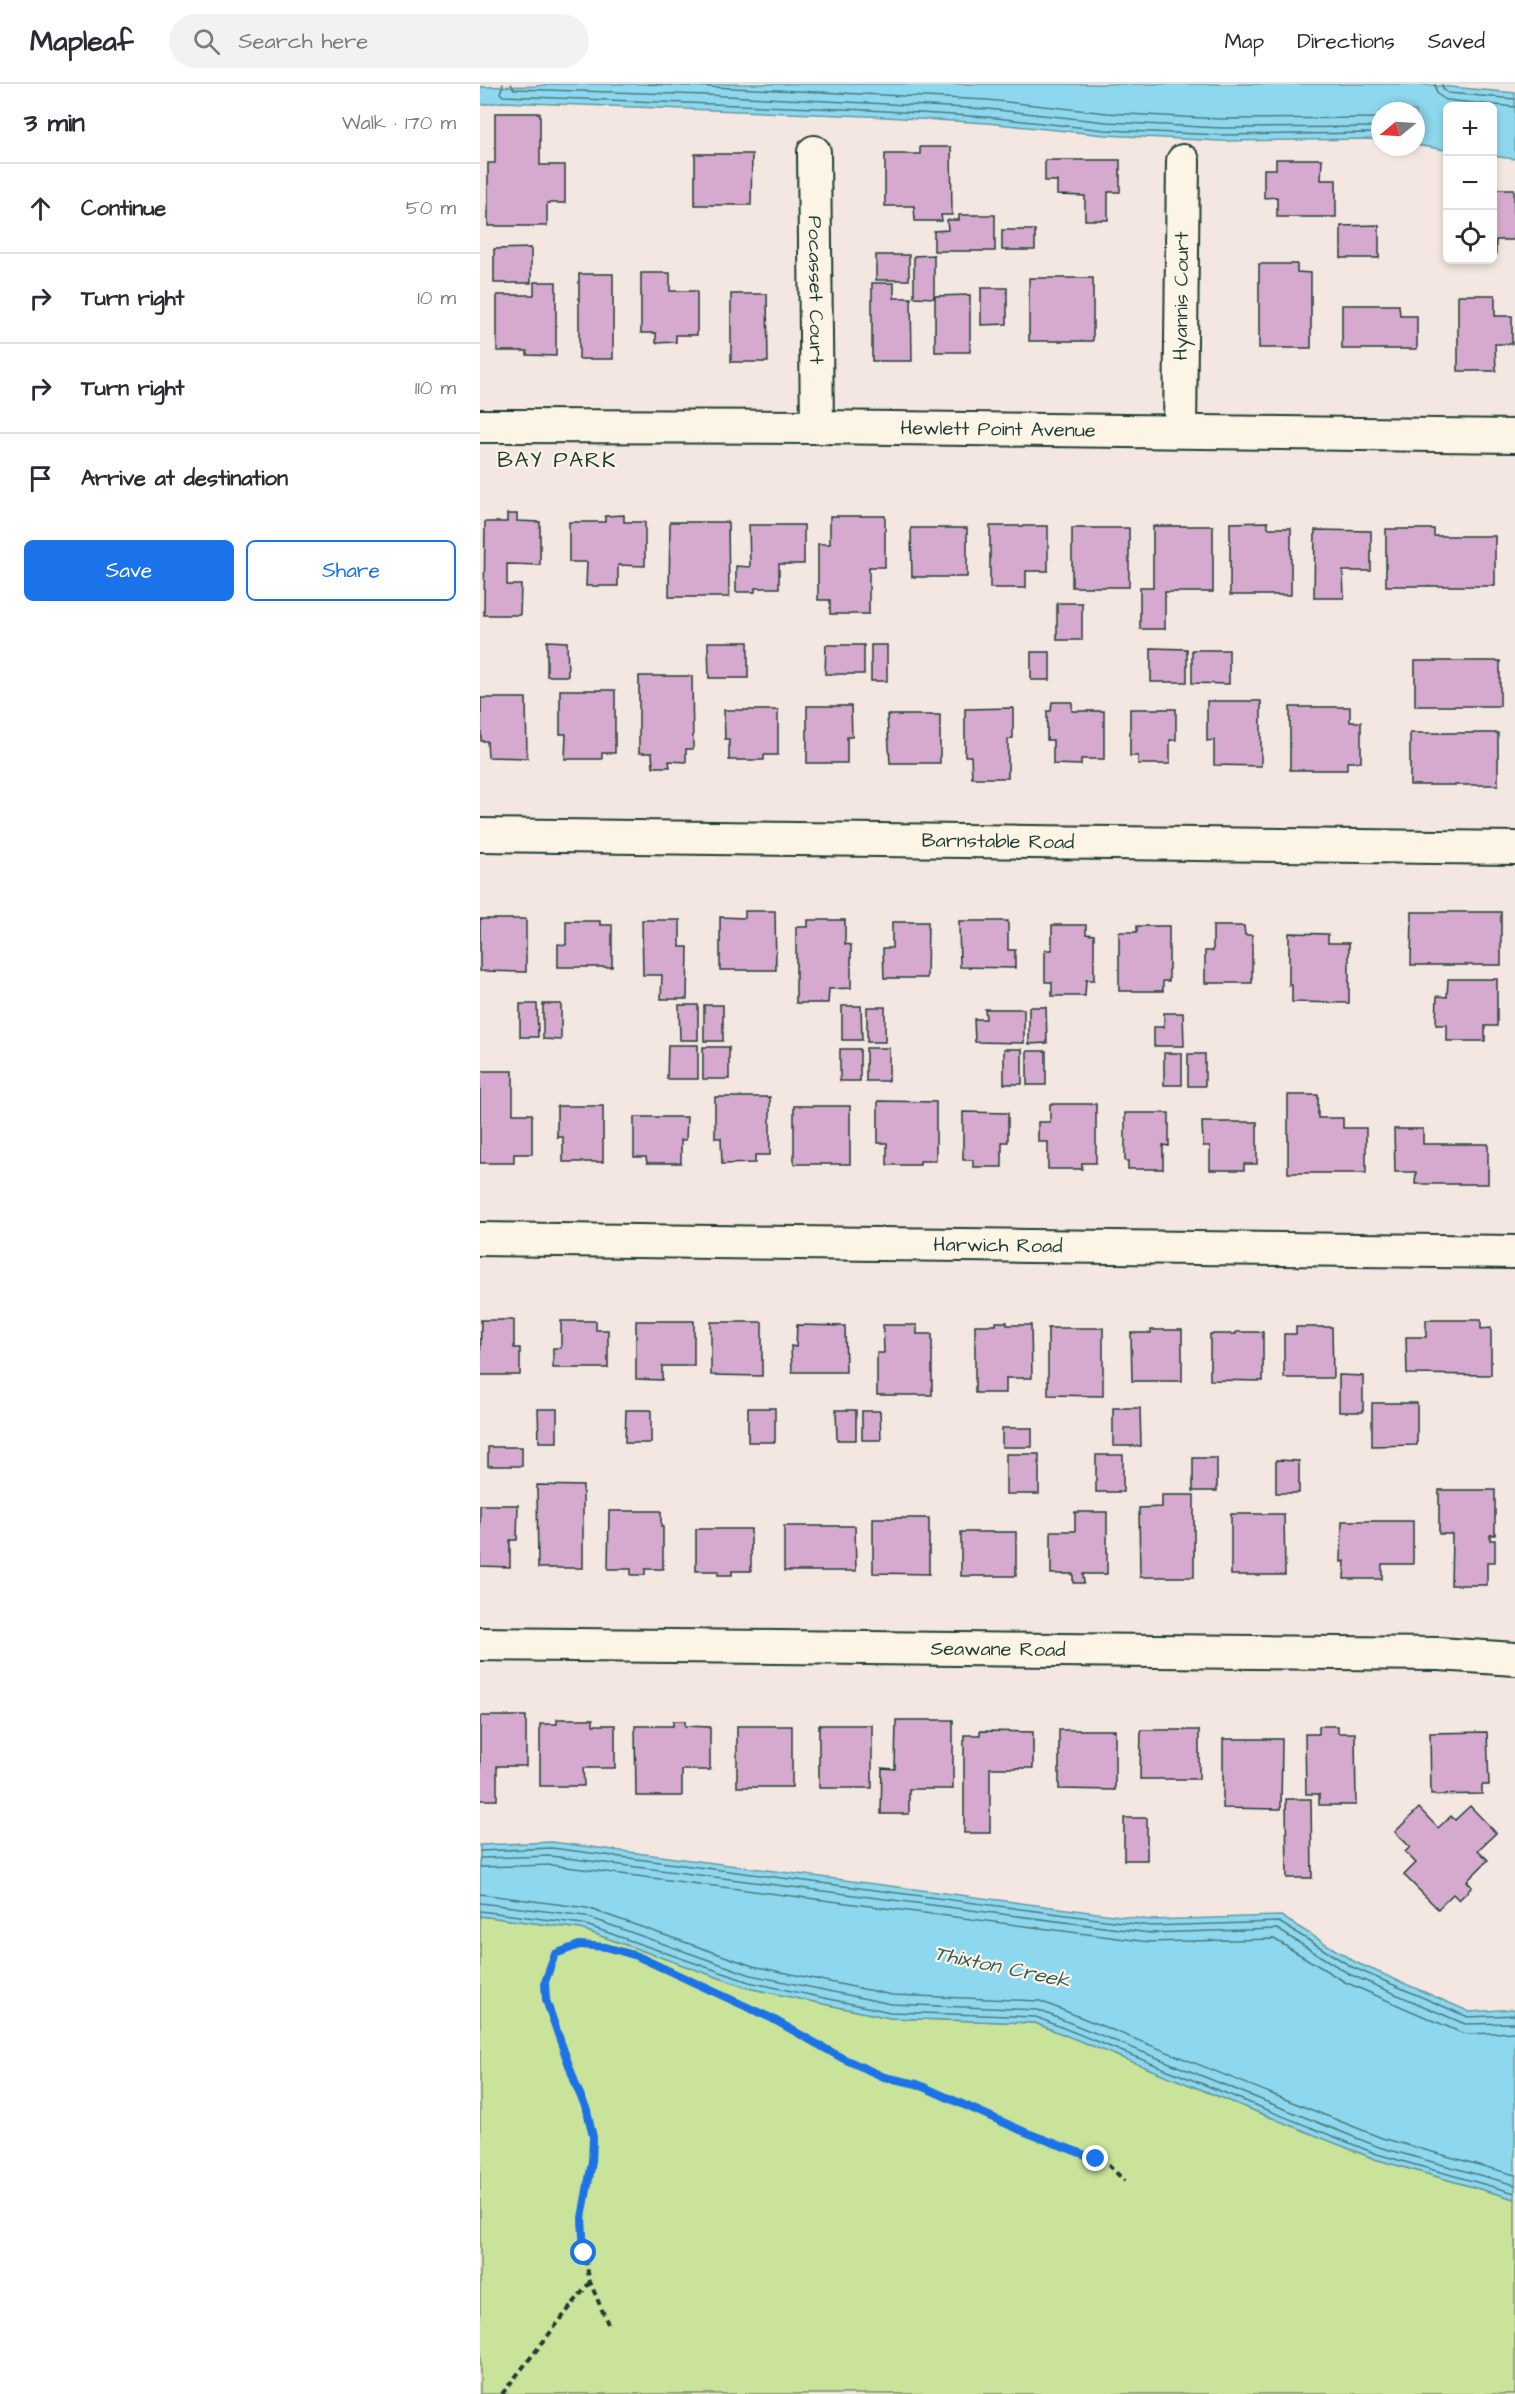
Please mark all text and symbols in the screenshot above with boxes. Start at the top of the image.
search box [169,14,589,68]
text: Mapleaf [30,22,133,61]
icon: search [190,25,223,58]
text: Search here [238,26,368,57]
text: Map [1224,27,1264,56]
text: Directions [1297,27,1395,56]
text: Saved [1428,27,1485,56]
north arrow [1371,102,1425,156]
map controls [1443,102,1497,264]
button: + [1443,102,1497,156]
text: 3 min [24,105,85,141]
text: Walk · 170 m [342,109,456,137]
button: − [1443,156,1497,210]
icon: ahead [24,192,57,225]
text: Continue [81,193,166,224]
text: 50 m [406,194,456,222]
button: locate [1443,210,1497,264]
street label: Pocasset Court [801,216,830,364]
street label: Hyannis Court [1167,231,1196,361]
icon: right [24,282,57,315]
text: Turn right [81,283,184,314]
text: 10 m [417,284,456,312]
icon: right [24,372,57,405]
text: Turn right [81,373,184,404]
text: 110 m [415,374,456,402]
street label: Hewlett Point Avenue [900,414,1096,445]
district label: BAY PARK [497,445,617,476]
icon: arrive [24,462,57,495]
text: Arrive at destination [81,463,288,494]
button: Save [24,540,234,601]
button: Share [246,540,456,601]
street label: Barnstable Road [921,827,1075,856]
street label: Harwich Road [933,1231,1063,1260]
street label: Seawane Road [930,1635,1066,1664]
water label: Thixton Creek [932,1938,1073,1996]
route end [1082,2145,1108,2171]
route start [570,2239,596,2265]

